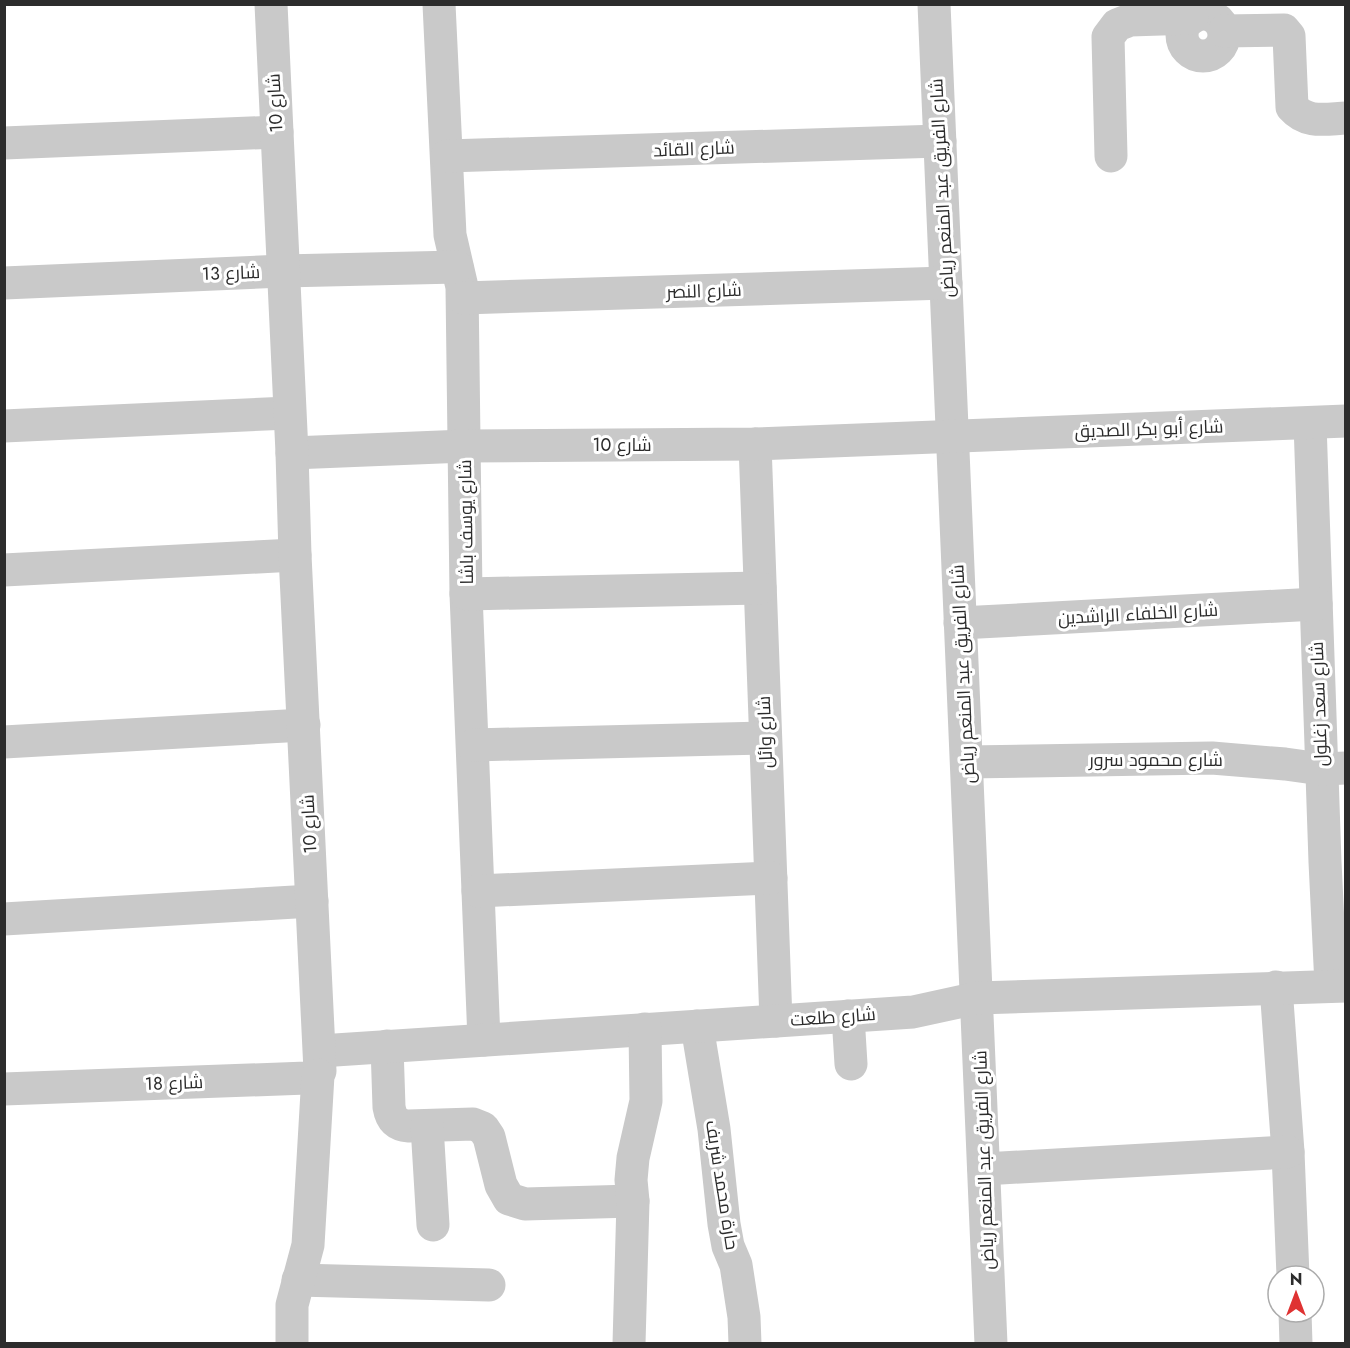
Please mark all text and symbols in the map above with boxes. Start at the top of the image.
street label: شارع 10 [260,73,290,133]
street label: شارع الفريق عبد المنعم رياض [923,78,961,298]
street label: شارع القائد [653,135,735,163]
street label: شارع 13 [201,259,261,287]
street label: شارع النصر [665,277,742,305]
street label: شارع أبو بكر الصديق [1074,413,1224,445]
street label: شارع 10 [592,432,652,458]
street label: شارع يوسف باشا [452,459,480,585]
street label: شارع الفريق عبد المنعم رياض [944,564,982,784]
street label: شارع الخلفاء الراشدين [1057,597,1219,631]
street label: شارع سعد زغلول [1304,641,1334,767]
street label: شارع وائل [751,695,779,769]
street label: شارع محمود سرور [1088,747,1223,773]
street label: شارع 10 [294,794,324,854]
street label: شارع طلعت [790,1001,876,1033]
street label: شارع الفريق عبد المنعم رياض [967,1050,1001,1270]
street label: شارع 18 [144,1069,204,1097]
street label: حارة محمد شريف [699,1118,745,1252]
north arrow [1266,1264,1326,1324]
text: N [1290,1268,1302,1291]

